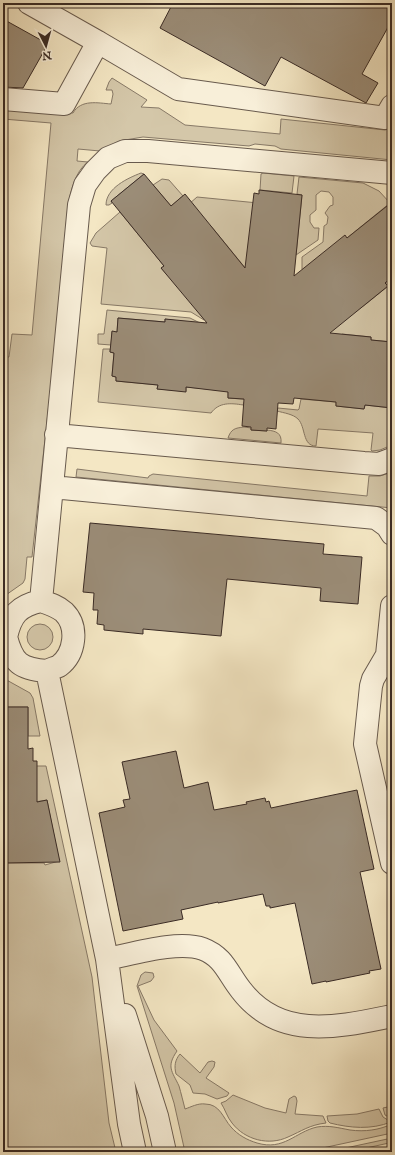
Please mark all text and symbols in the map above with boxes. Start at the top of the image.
north arrow [26,26,66,66]
text: N [41,47,53,62]

